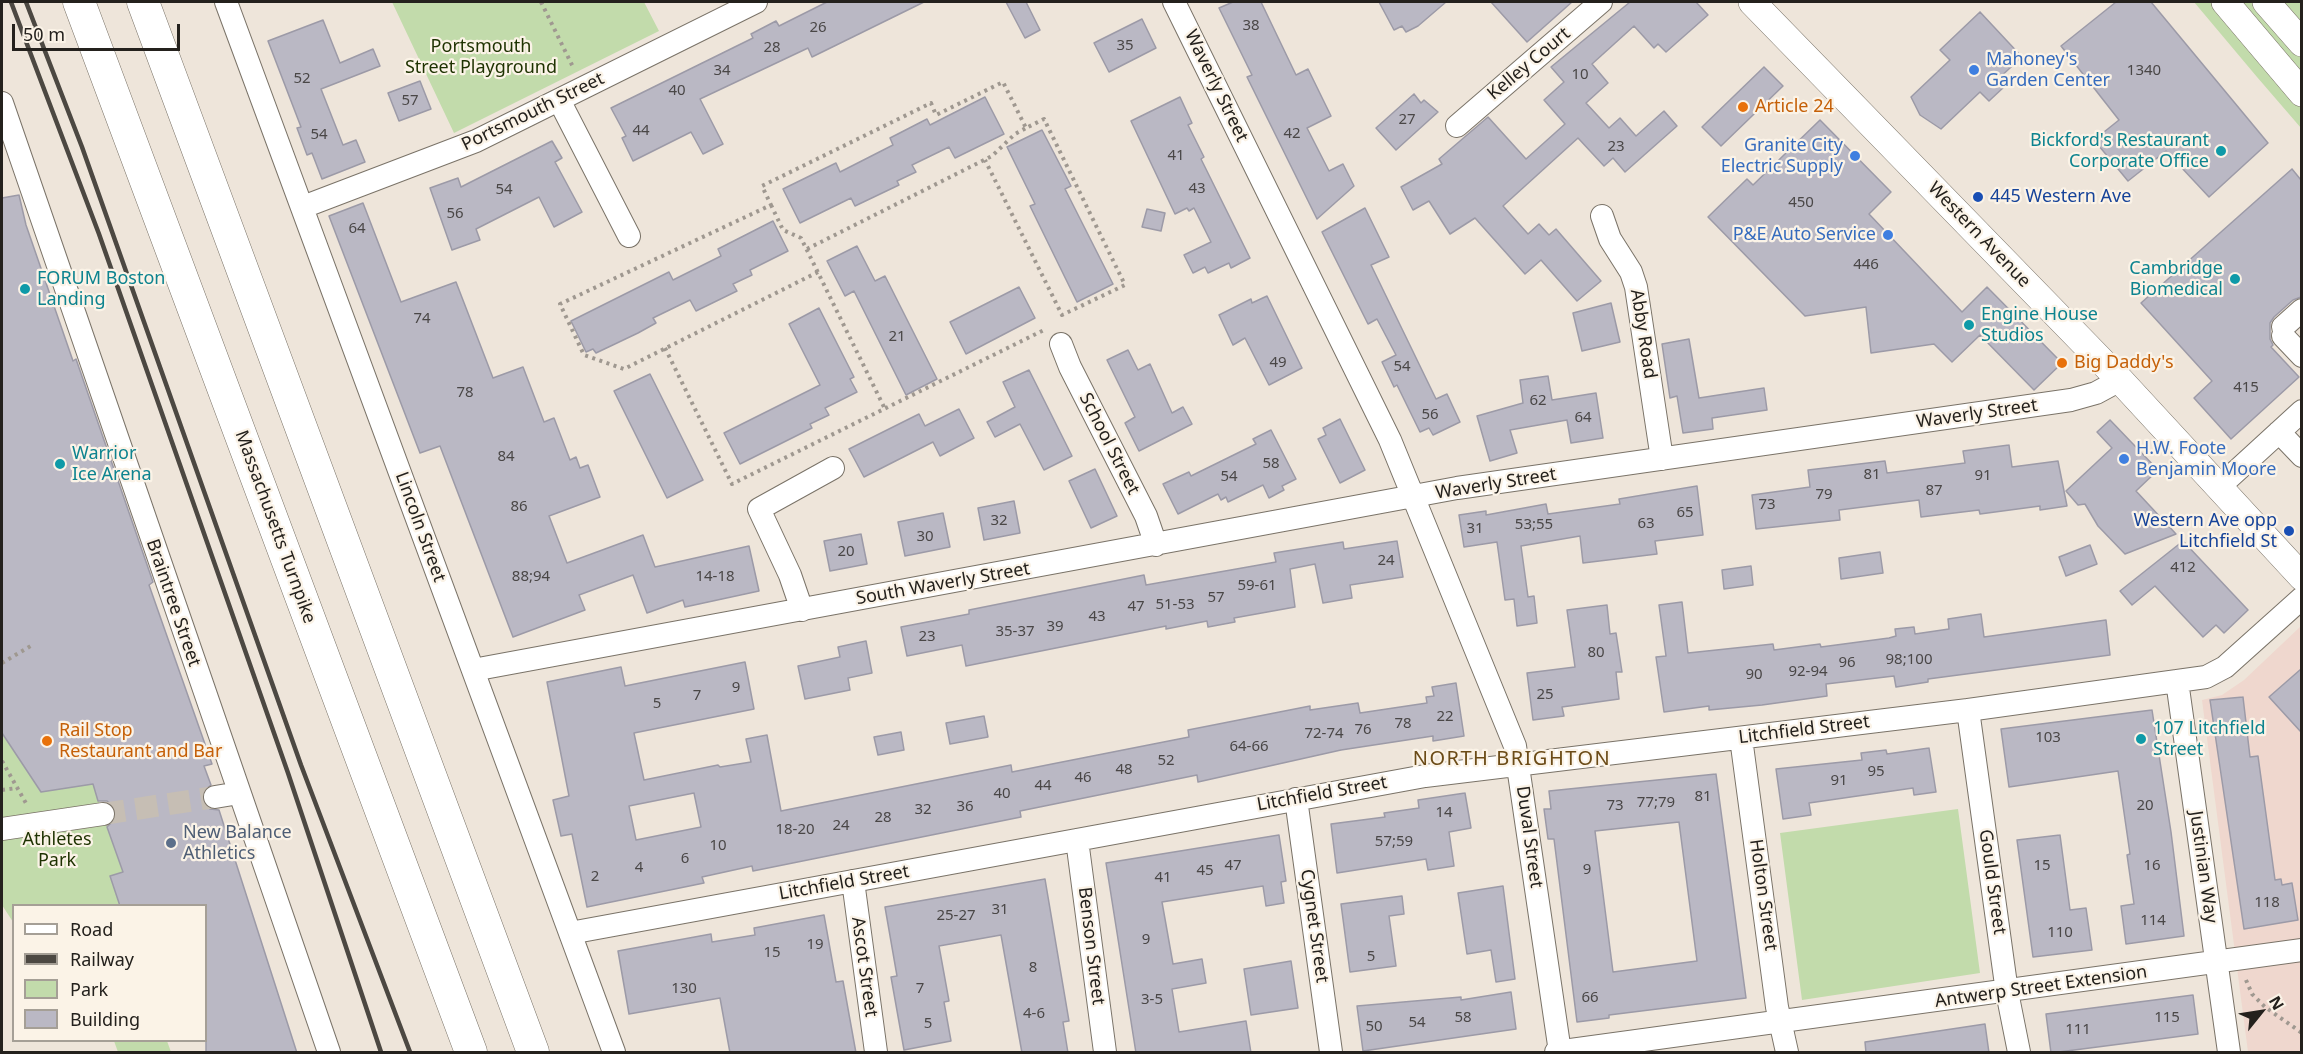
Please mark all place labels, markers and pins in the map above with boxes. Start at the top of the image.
place label: Mahoney's Garden Center [1986,49,2110,92]
marker: Mahoney's Garden Center [1967,63,1981,77]
place label: Article 24 [1755,96,1834,118]
marker: Article 24 [1736,100,1750,114]
place label: Bickford's Restaurant Corporate Office [2030,130,2209,172]
place label: Granite City Electric Supply [1721,135,1843,178]
marker: Bickford's Restaurant Corporate Office [2214,144,2228,158]
marker: Granite City Electric Supply [1848,149,1862,163]
place label: 445 Western Ave [1990,186,2131,208]
marker: 445 Western Ave [1971,190,1985,204]
place label: P&E Auto Service [1733,224,1876,246]
marker: P&E Auto Service [1881,228,1895,242]
place label: Cambridge Biomedical [2129,258,2223,300]
place label: FORUM Boston Landing [37,268,165,310]
marker: Cambridge Biomedical [2228,272,2242,286]
marker: FORUM Boston Landing [18,282,32,296]
place label: Engine House Studios [1981,304,2098,346]
marker: Engine House Studios [1962,318,1976,332]
place label: Big Daddy's [2074,352,2174,374]
marker: Big Daddy's [2055,356,2069,370]
place label: H.W. Foote Benjamin Moore [2136,438,2276,480]
place label: Warrior Ice Arena [72,443,152,486]
marker: H.W. Foote Benjamin Moore [2117,452,2131,466]
marker: Warrior Ice Arena [53,457,67,471]
place label: Western Ave opp Litchfield St [2133,510,2277,552]
marker: Western Ave opp Litchfield St [2282,524,2296,538]
place label: 107 Litchfield Street [2153,718,2266,760]
place label: Rail Stop Restaurant and Bar [59,720,222,762]
marker: 107 Litchfield Street [2134,732,2148,746]
marker: Rail Stop Restaurant and Bar [40,734,54,748]
place label: New Balance Athletics [183,822,292,864]
marker: New Balance Athletics [164,836,178,850]

